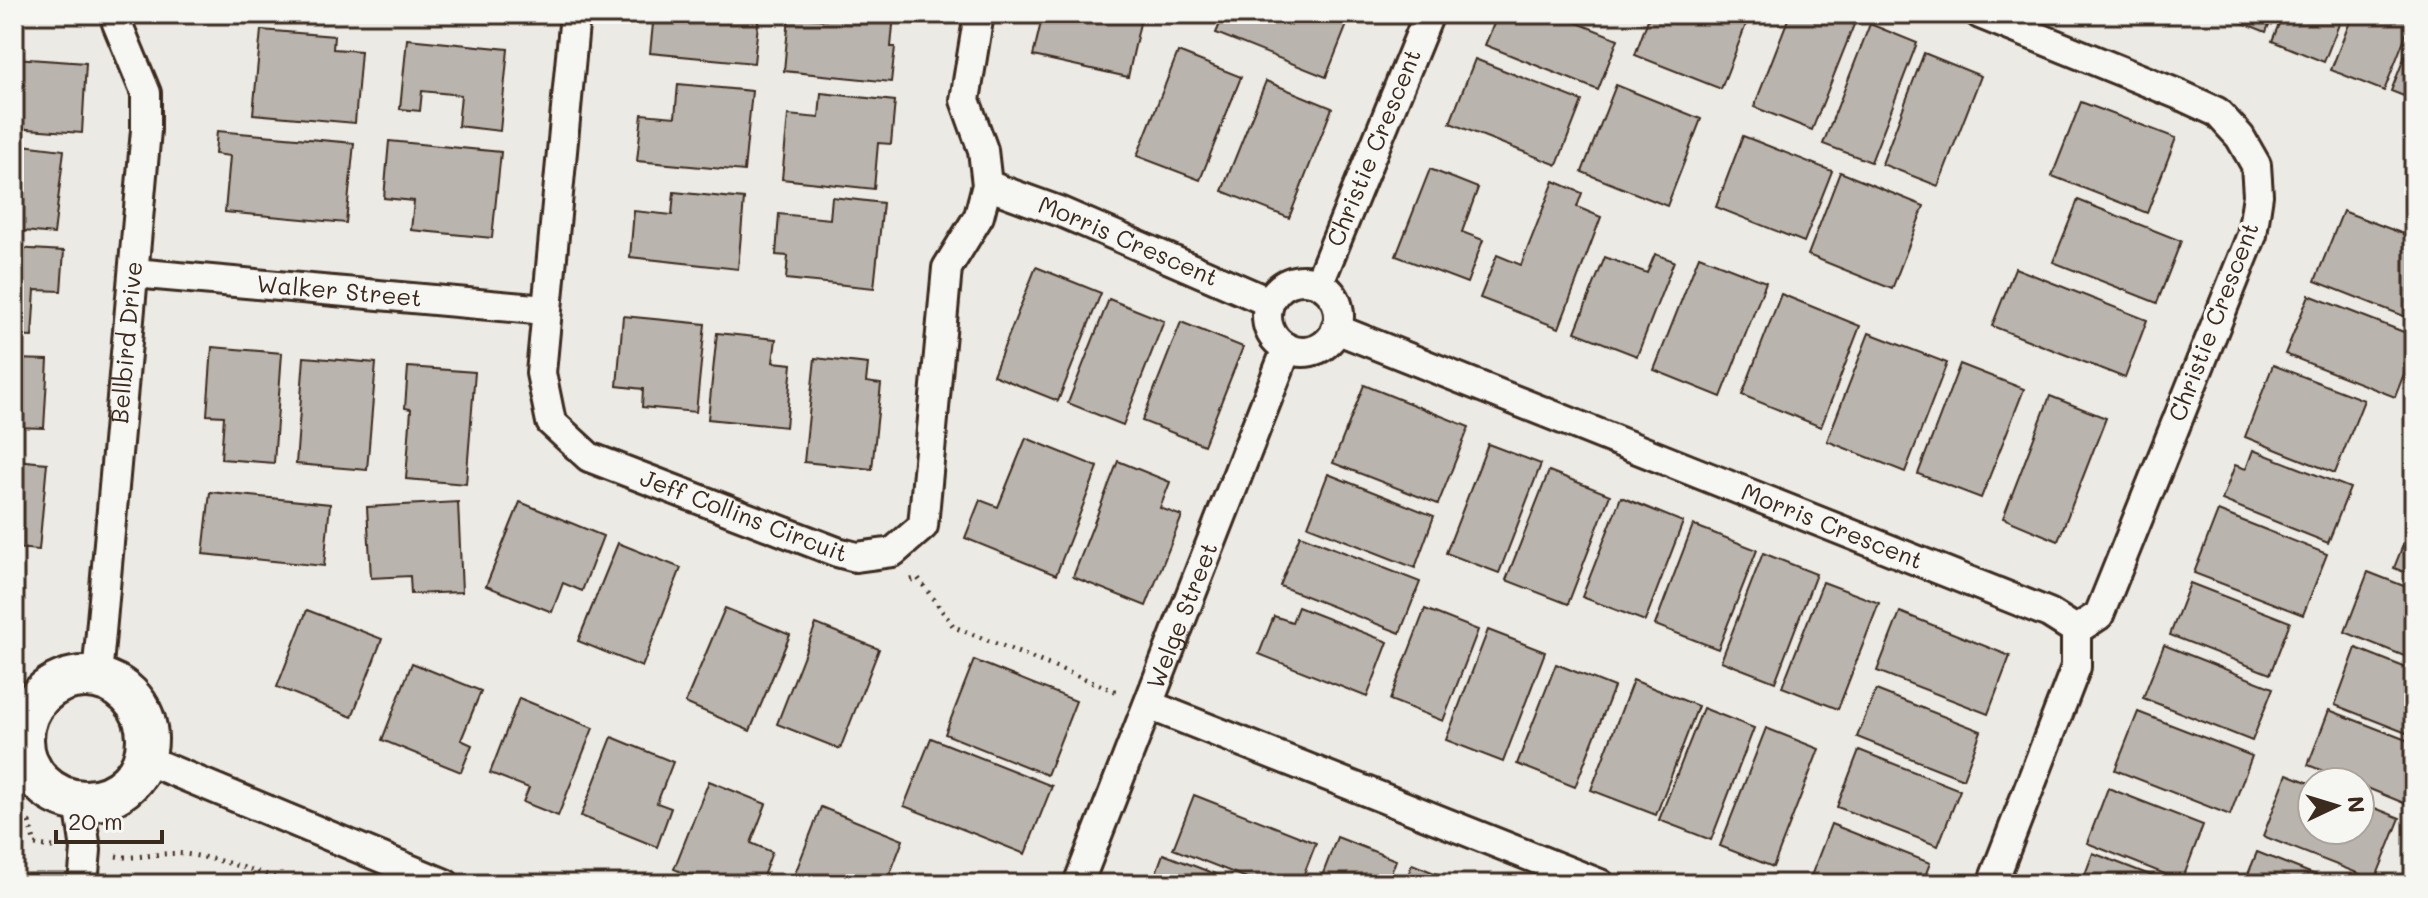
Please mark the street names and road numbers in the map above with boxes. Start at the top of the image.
street label: Christie Crescent [1319,44,1427,251]
street label: Morris Crescent [1034,188,1223,292]
street label: Christie Crescent [2160,218,2265,425]
street label: Bellbird Drive [103,260,148,425]
street label: Walker Street [255,267,423,313]
street label: Jeff Collins Circuit [636,461,851,568]
street label: Morris Crescent [1737,475,1928,575]
street label: Welge Street [1139,537,1224,693]

